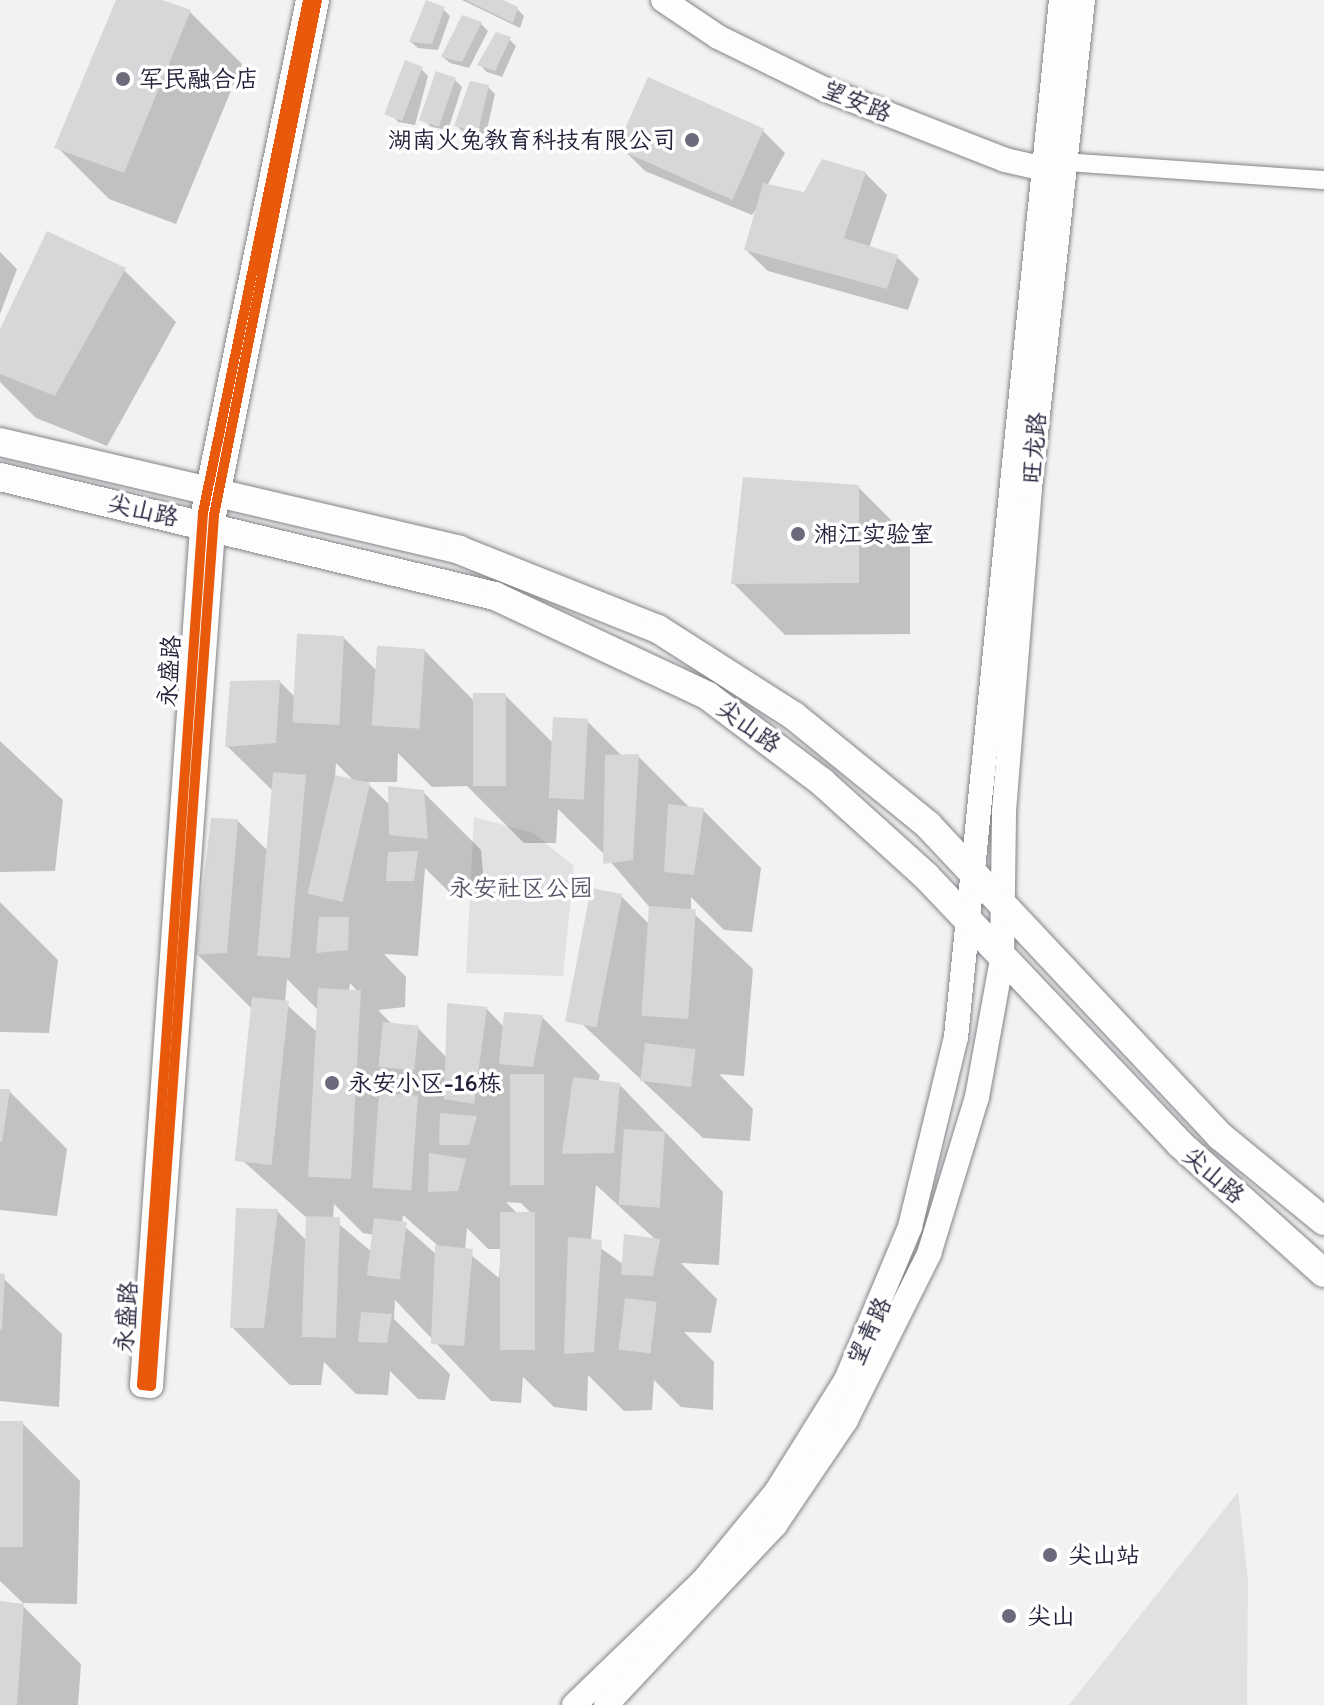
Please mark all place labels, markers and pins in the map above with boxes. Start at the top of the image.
place label: 军民融合店 [139,65,259,93]
marker: 军民融合店 [114,70,132,88]
place label: 湖南火兔教育科技有限公司 [388,126,676,154]
marker: 湖南火兔教育科技有限公司 [683,131,701,149]
place label: 湘江实验室 [814,520,934,548]
marker: 湘江实验室 [789,525,807,543]
place label: 永安小区-16栋 [348,1069,501,1097]
marker: 永安小区-16栋 [323,1074,341,1092]
place label: 尖山站 [1068,1541,1140,1569]
marker: 尖山站 [1039,1544,1061,1566]
place label: 尖山 [1027,1602,1075,1630]
marker: 尖山 [998,1605,1020,1627]

